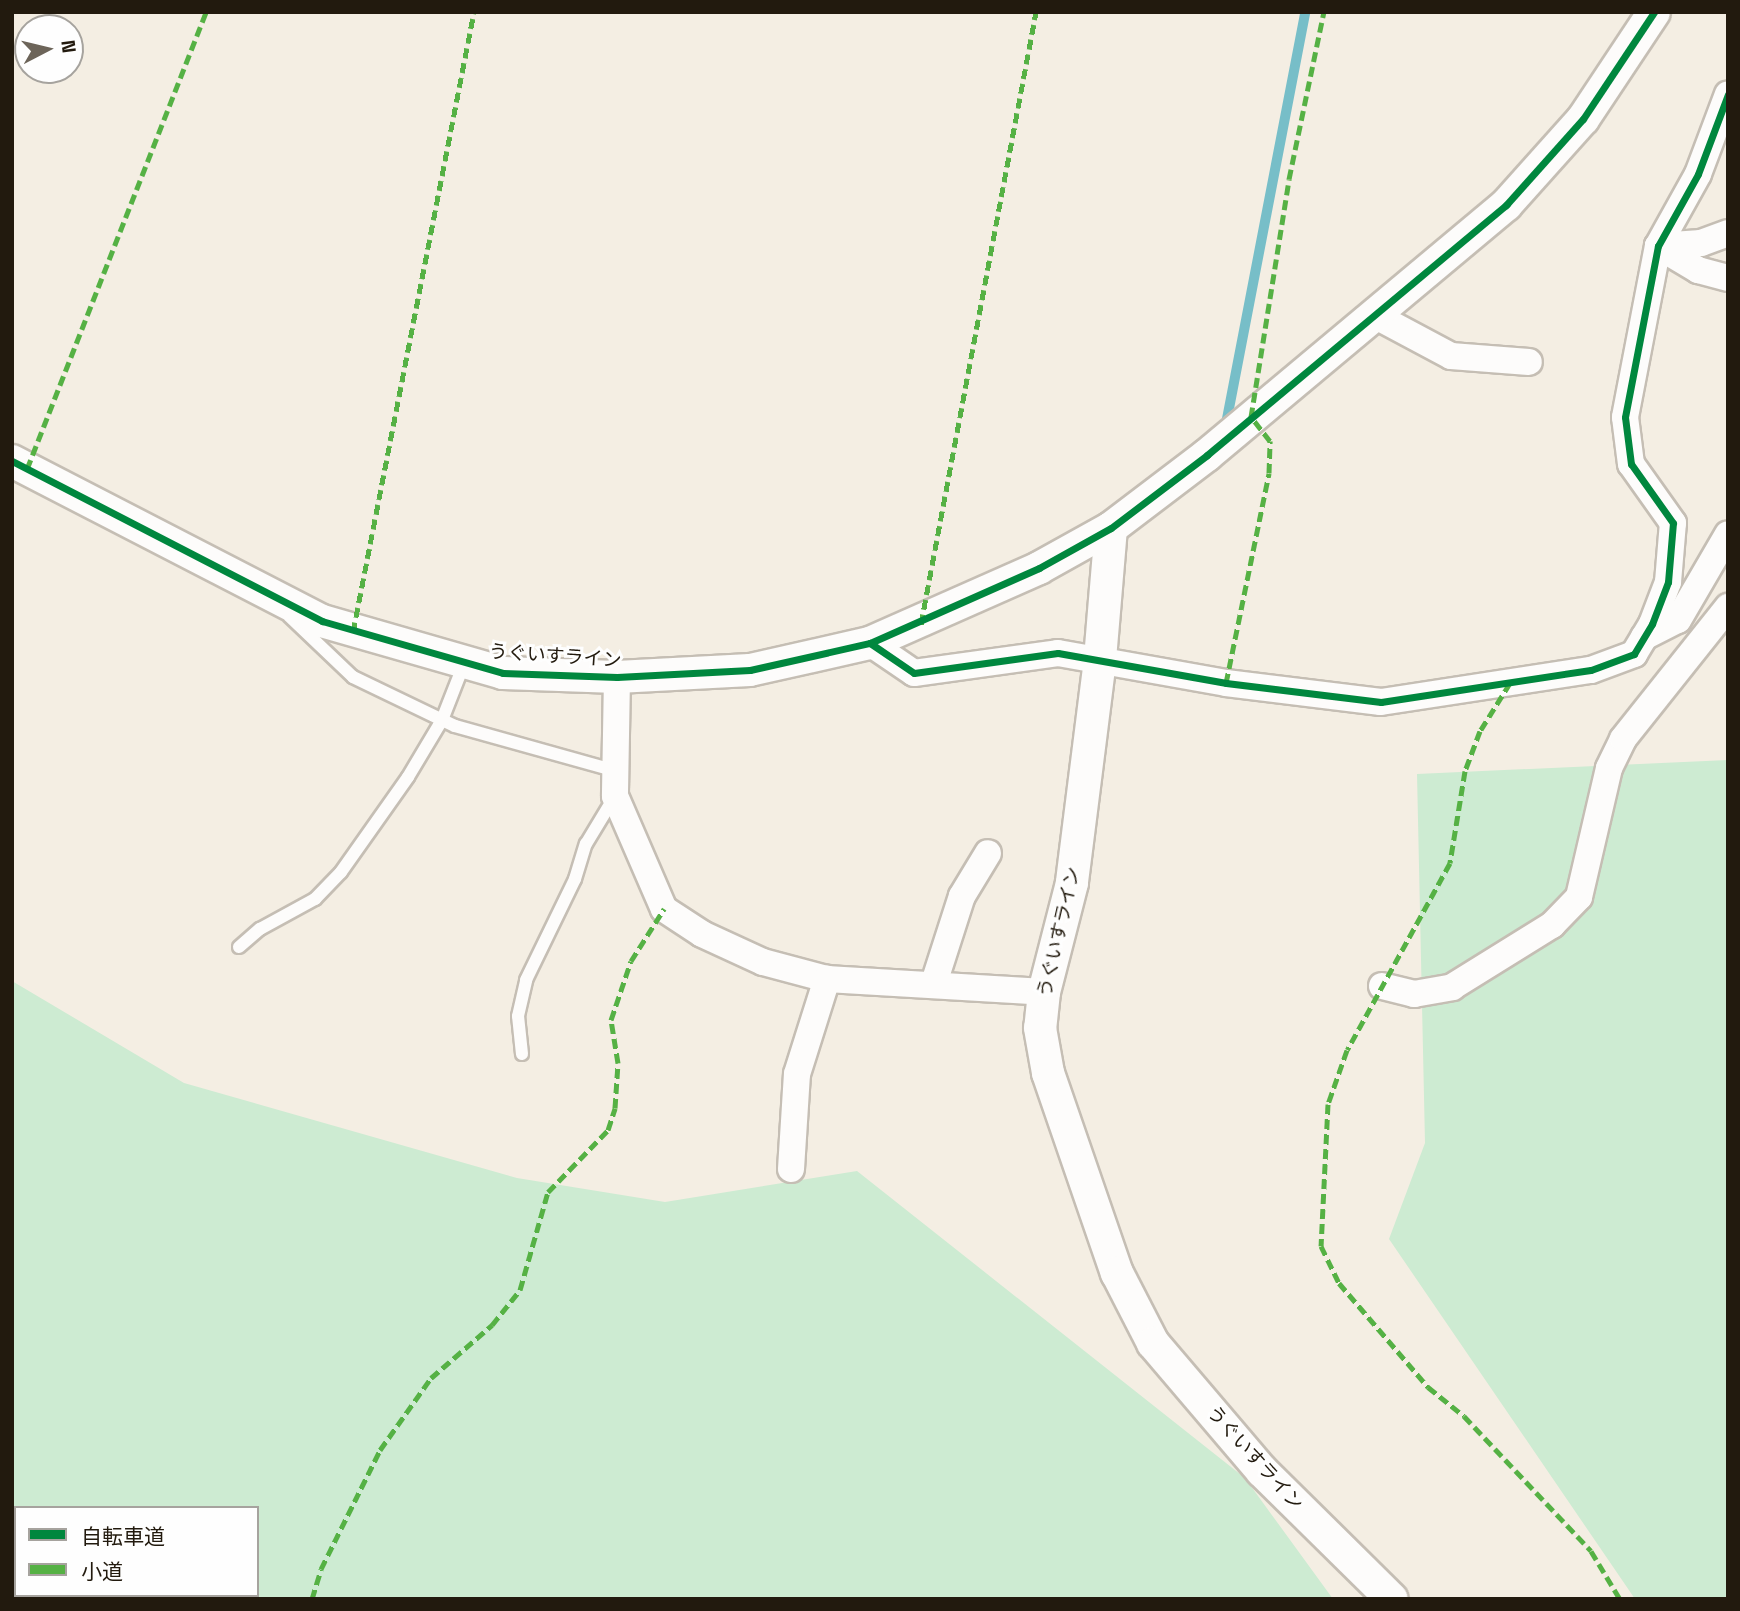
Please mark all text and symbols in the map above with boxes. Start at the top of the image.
north arrow [14,14,84,84]
text: N [55,39,82,54]
street label: うぐいすライン [488,640,622,672]
street label: うぐいすライン [1033,865,1085,999]
street label: うぐいすライン [1202,1401,1308,1515]
legend [14,1506,259,1597]
text: 自転車道 [81,1523,165,1550]
text: 小道 [81,1558,123,1585]

